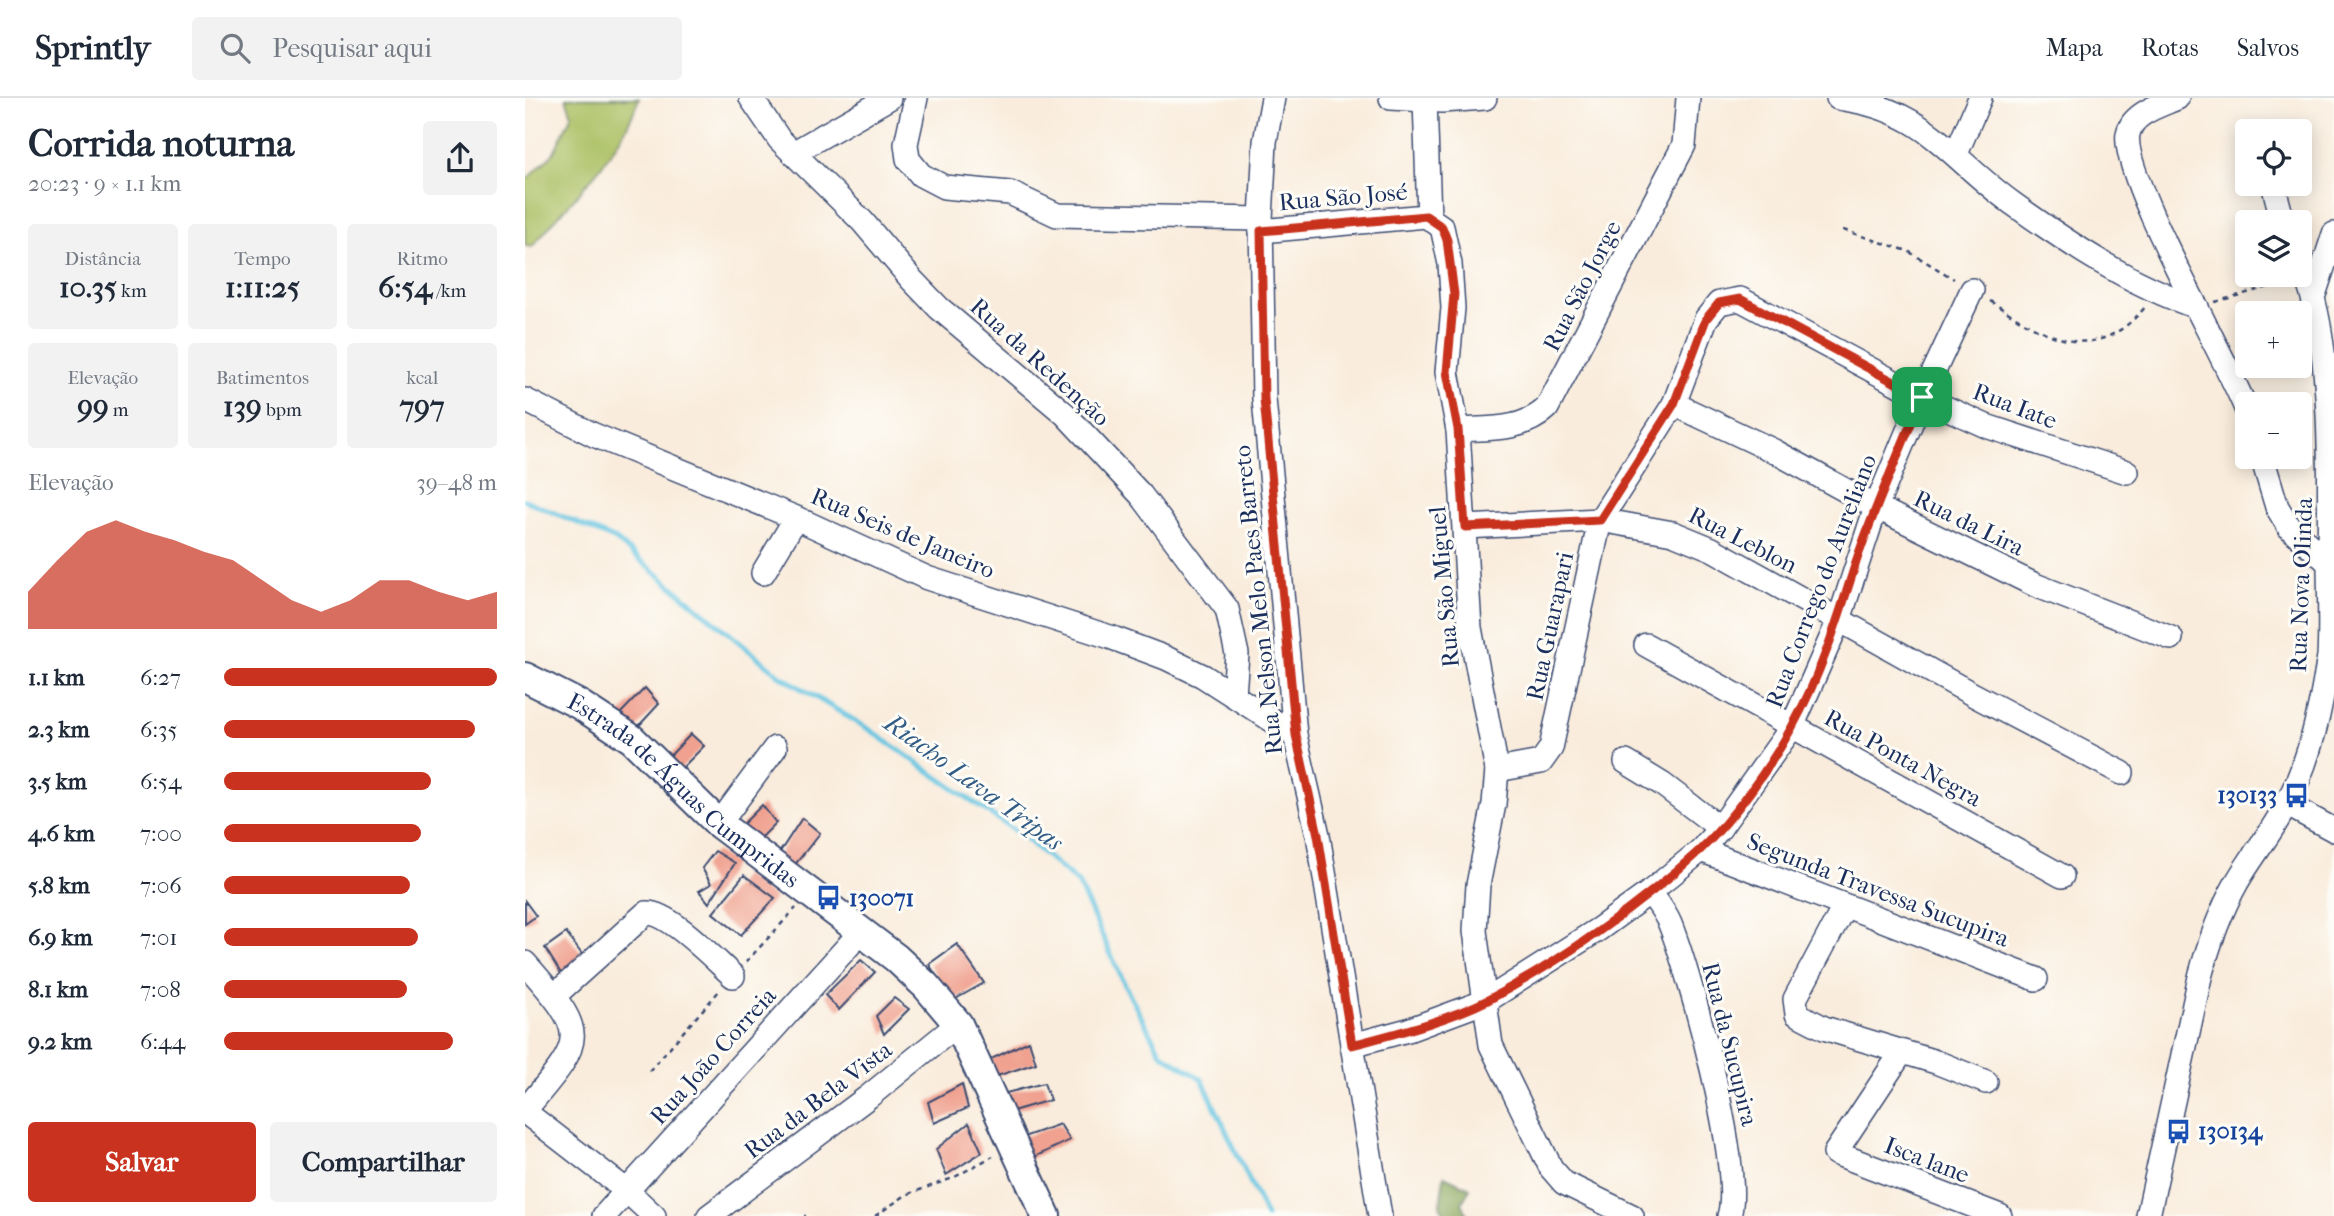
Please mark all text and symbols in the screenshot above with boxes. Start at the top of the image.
search box [192,17,682,80]
text: Sprintly [35,29,150,68]
icon: search [216,29,254,67]
text: Pesquisar aqui [272,33,432,64]
text: Mapa [2046,34,2103,62]
text: Rotas [2141,34,2199,62]
text: Salvos [2237,34,2299,62]
map controls [2235,119,2312,469]
button: locate [2235,119,2312,196]
text: Corrida noturna [28,121,294,166]
button: share [423,121,497,195]
text: 20:23 · 9 × 1.1 km [28,170,181,197]
street label: Rua São José [1277,177,1409,217]
button: layers [2235,210,2312,287]
street label: Rua São Jorge [1537,216,1627,356]
text: Distância [65,248,141,270]
text: Tempo [234,248,291,270]
text: Ritmo [396,248,448,270]
text: 10.35 [59,270,117,305]
text: 1:11:25 [225,270,300,305]
text: 6:54 [378,270,432,305]
text: km [117,280,147,302]
text: /km [432,280,466,302]
street label: Rua da Redenção [964,292,1115,433]
button: + [2235,301,2312,378]
text: Elevação [67,367,138,389]
text: Batimentos [216,367,309,389]
text: kcal [406,367,438,389]
pin [1892,367,1952,427]
street label: Rua Iate [1969,377,2061,435]
icon: arrive [1903,378,1941,416]
text: 99 [77,389,109,424]
text: 139 [223,389,262,424]
text: 797 [400,389,445,424]
button: − [2235,392,2312,469]
text: m [109,399,129,421]
text: bpm [262,399,302,421]
street label: Rua Nelson Melo Paes Barreto [1228,444,1288,756]
street label: Rua Corrego do Aureliano [1760,450,1882,712]
text: Elevação [28,469,114,496]
text: 39–48 m [416,469,497,496]
street label: Rua Seis de Janeiro [807,482,999,584]
street label: Rua da Lira [1909,484,2029,562]
street label: Rua Nova Olinda [2284,496,2318,673]
street label: Rua Leblon [1684,501,1802,579]
street label: Rua São Miguel [1423,505,1465,669]
street label: Rua Guarapari [1521,549,1579,703]
text: 1.1 km [28,664,85,691]
text: 6:27 [140,664,181,691]
street label: Estrada de Águas Cumpridas [563,687,805,894]
street label: Rua Ponta Negra [1820,703,1987,813]
water label: Riacho Lava Tripas [877,706,1070,858]
text: 2.3 km [28,716,90,743]
text: 6:35 [140,716,177,743]
text: 3.5 km [28,768,87,795]
text: 6:54 [140,768,182,795]
place label: 130133 [2217,781,2277,809]
bus stop icon: 130133 [2283,781,2311,809]
text: 4.6 km [28,820,95,847]
text: 7:00 [140,820,182,847]
street label: Segunda Travessa Sucupira [1743,827,2014,953]
text: 5.8 km [28,872,90,899]
text: 7:06 [140,872,182,899]
bus stop icon: 130071 [815,884,843,912]
place label: 130071 [849,884,914,912]
text: 6.9 km [28,924,93,951]
text: 7:01 [140,924,177,951]
street label: Rua da Sucupira [1696,959,1764,1129]
text: 8.1 km [28,976,88,1003]
text: 7:08 [140,976,181,1003]
street label: Rua João Correia [644,981,782,1130]
text: 9.2 km [28,1028,92,1055]
text: 6:44 [140,1028,185,1055]
street label: Rua da Bela Vista [739,1035,898,1165]
bus stop icon: 130134 [2164,1117,2192,1145]
place label: 130134 [2198,1117,2264,1146]
button: Salvar [28,1122,256,1202]
button: Compartilhar [270,1122,497,1202]
street label: Isca lane [1881,1131,1973,1189]

